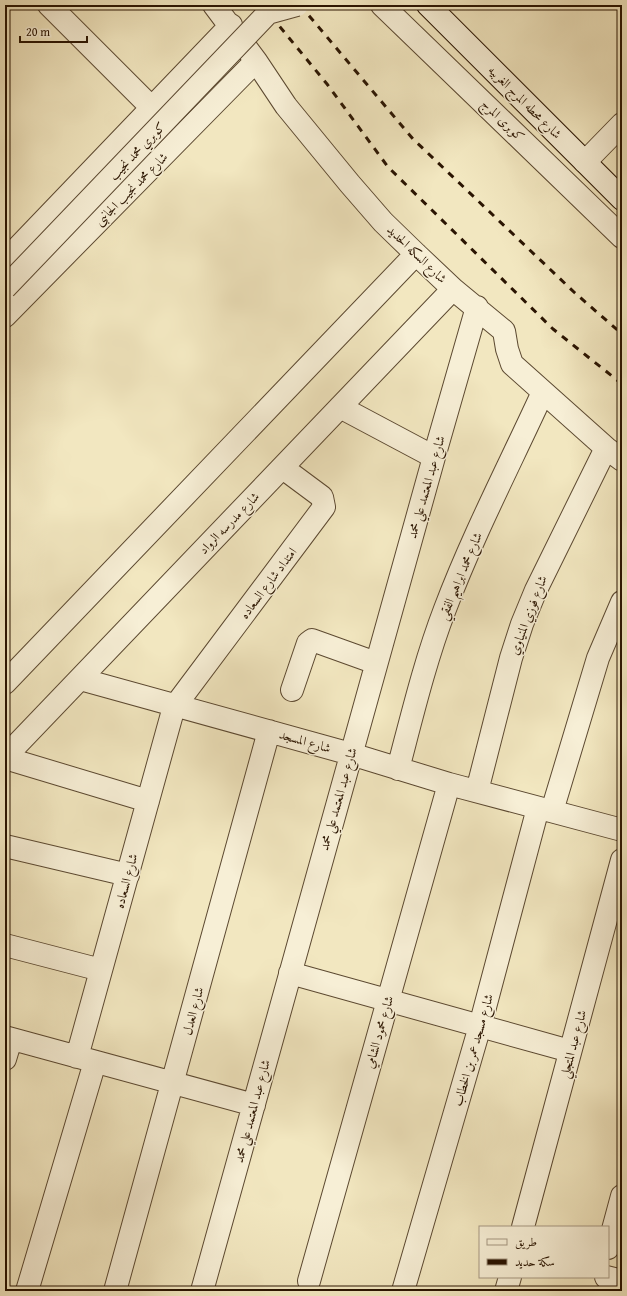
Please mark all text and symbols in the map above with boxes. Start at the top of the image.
scale bar [20,18,87,44]
text: 20 m [26,23,50,40]
street label: شارع محطه المرج الغربيه [482,61,566,145]
street label: كوبرى المرج [476,95,529,147]
street label: كوبري محمد نجيب [104,118,170,185]
street label: شارع محمد نجيب الجانبى [90,148,173,231]
street label: شارع السكه الحديد [381,220,451,289]
street label: شارع عبد المعتمد علي محمد [402,433,454,542]
street label: شارع مدرسه الرواد [194,488,265,560]
street label: شارع محمد ابراهيم الفقي [433,529,491,624]
street label: امتداد شارع السعاده [235,543,303,624]
street label: شارع فوزي المنياوي [504,573,554,658]
street label: شارع المسجد [276,725,333,759]
street label: شارع عبد المعتمد علي محمد [314,745,366,854]
street label: شارع السعاده [110,851,144,911]
street label: شارع العدل [177,985,210,1038]
street label: شارع مسجد عمر بن الخطاب [448,992,500,1109]
street label: شارع محمود الشامي [360,993,400,1071]
street label: شارع عبد المتجلي [555,1008,595,1081]
street label: شارع عبد المعتمد علي محمد [229,1057,279,1166]
legend [479,1226,609,1278]
text: طريق [515,1233,537,1250]
text: سكة حديد [515,1253,555,1270]

